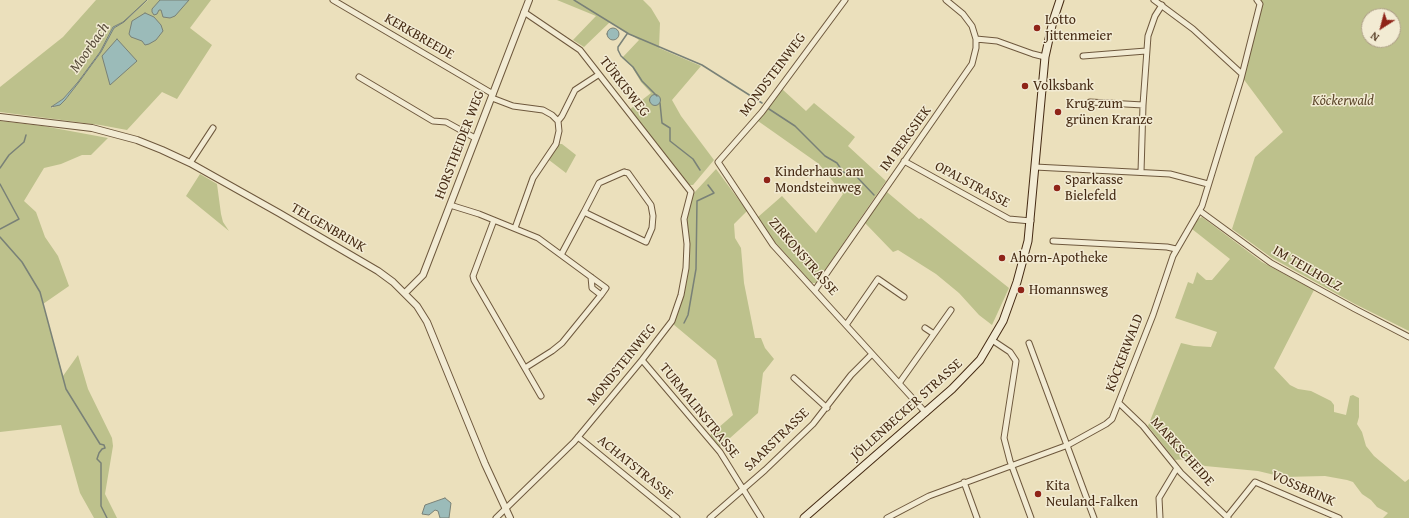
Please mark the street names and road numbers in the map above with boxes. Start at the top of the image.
street label: KERKBREEDE [381,10,457,64]
street label: MONDSTEINWEG [736,30,810,120]
street label: TÜRKISWEG [595,54,653,120]
street label: HORSTHEIDER WEG [432,88,488,202]
street label: IM BERGSIEK [877,103,935,175]
street label: OPALSTRASSE [932,158,1012,212]
street label: TELGENBRINK [287,200,369,256]
street label: ZIRKONSTRASSE [765,215,841,299]
street label: IM TEILHOLZ [1269,242,1345,296]
street label: KÖCKERWALD [1102,312,1148,394]
street label: MONDSTEINWEG [584,321,660,409]
street label: JÖLLENBECKER STRASSE [848,356,966,464]
street label: TURMALINSTRASSE [656,360,742,462]
street label: SAARSTRASSE [741,405,813,475]
street label: MARKSCHEIDE [1147,414,1217,490]
street label: ACHATSTRASSE [594,432,676,504]
street label: VOSSBRINK [1268,467,1338,511]

